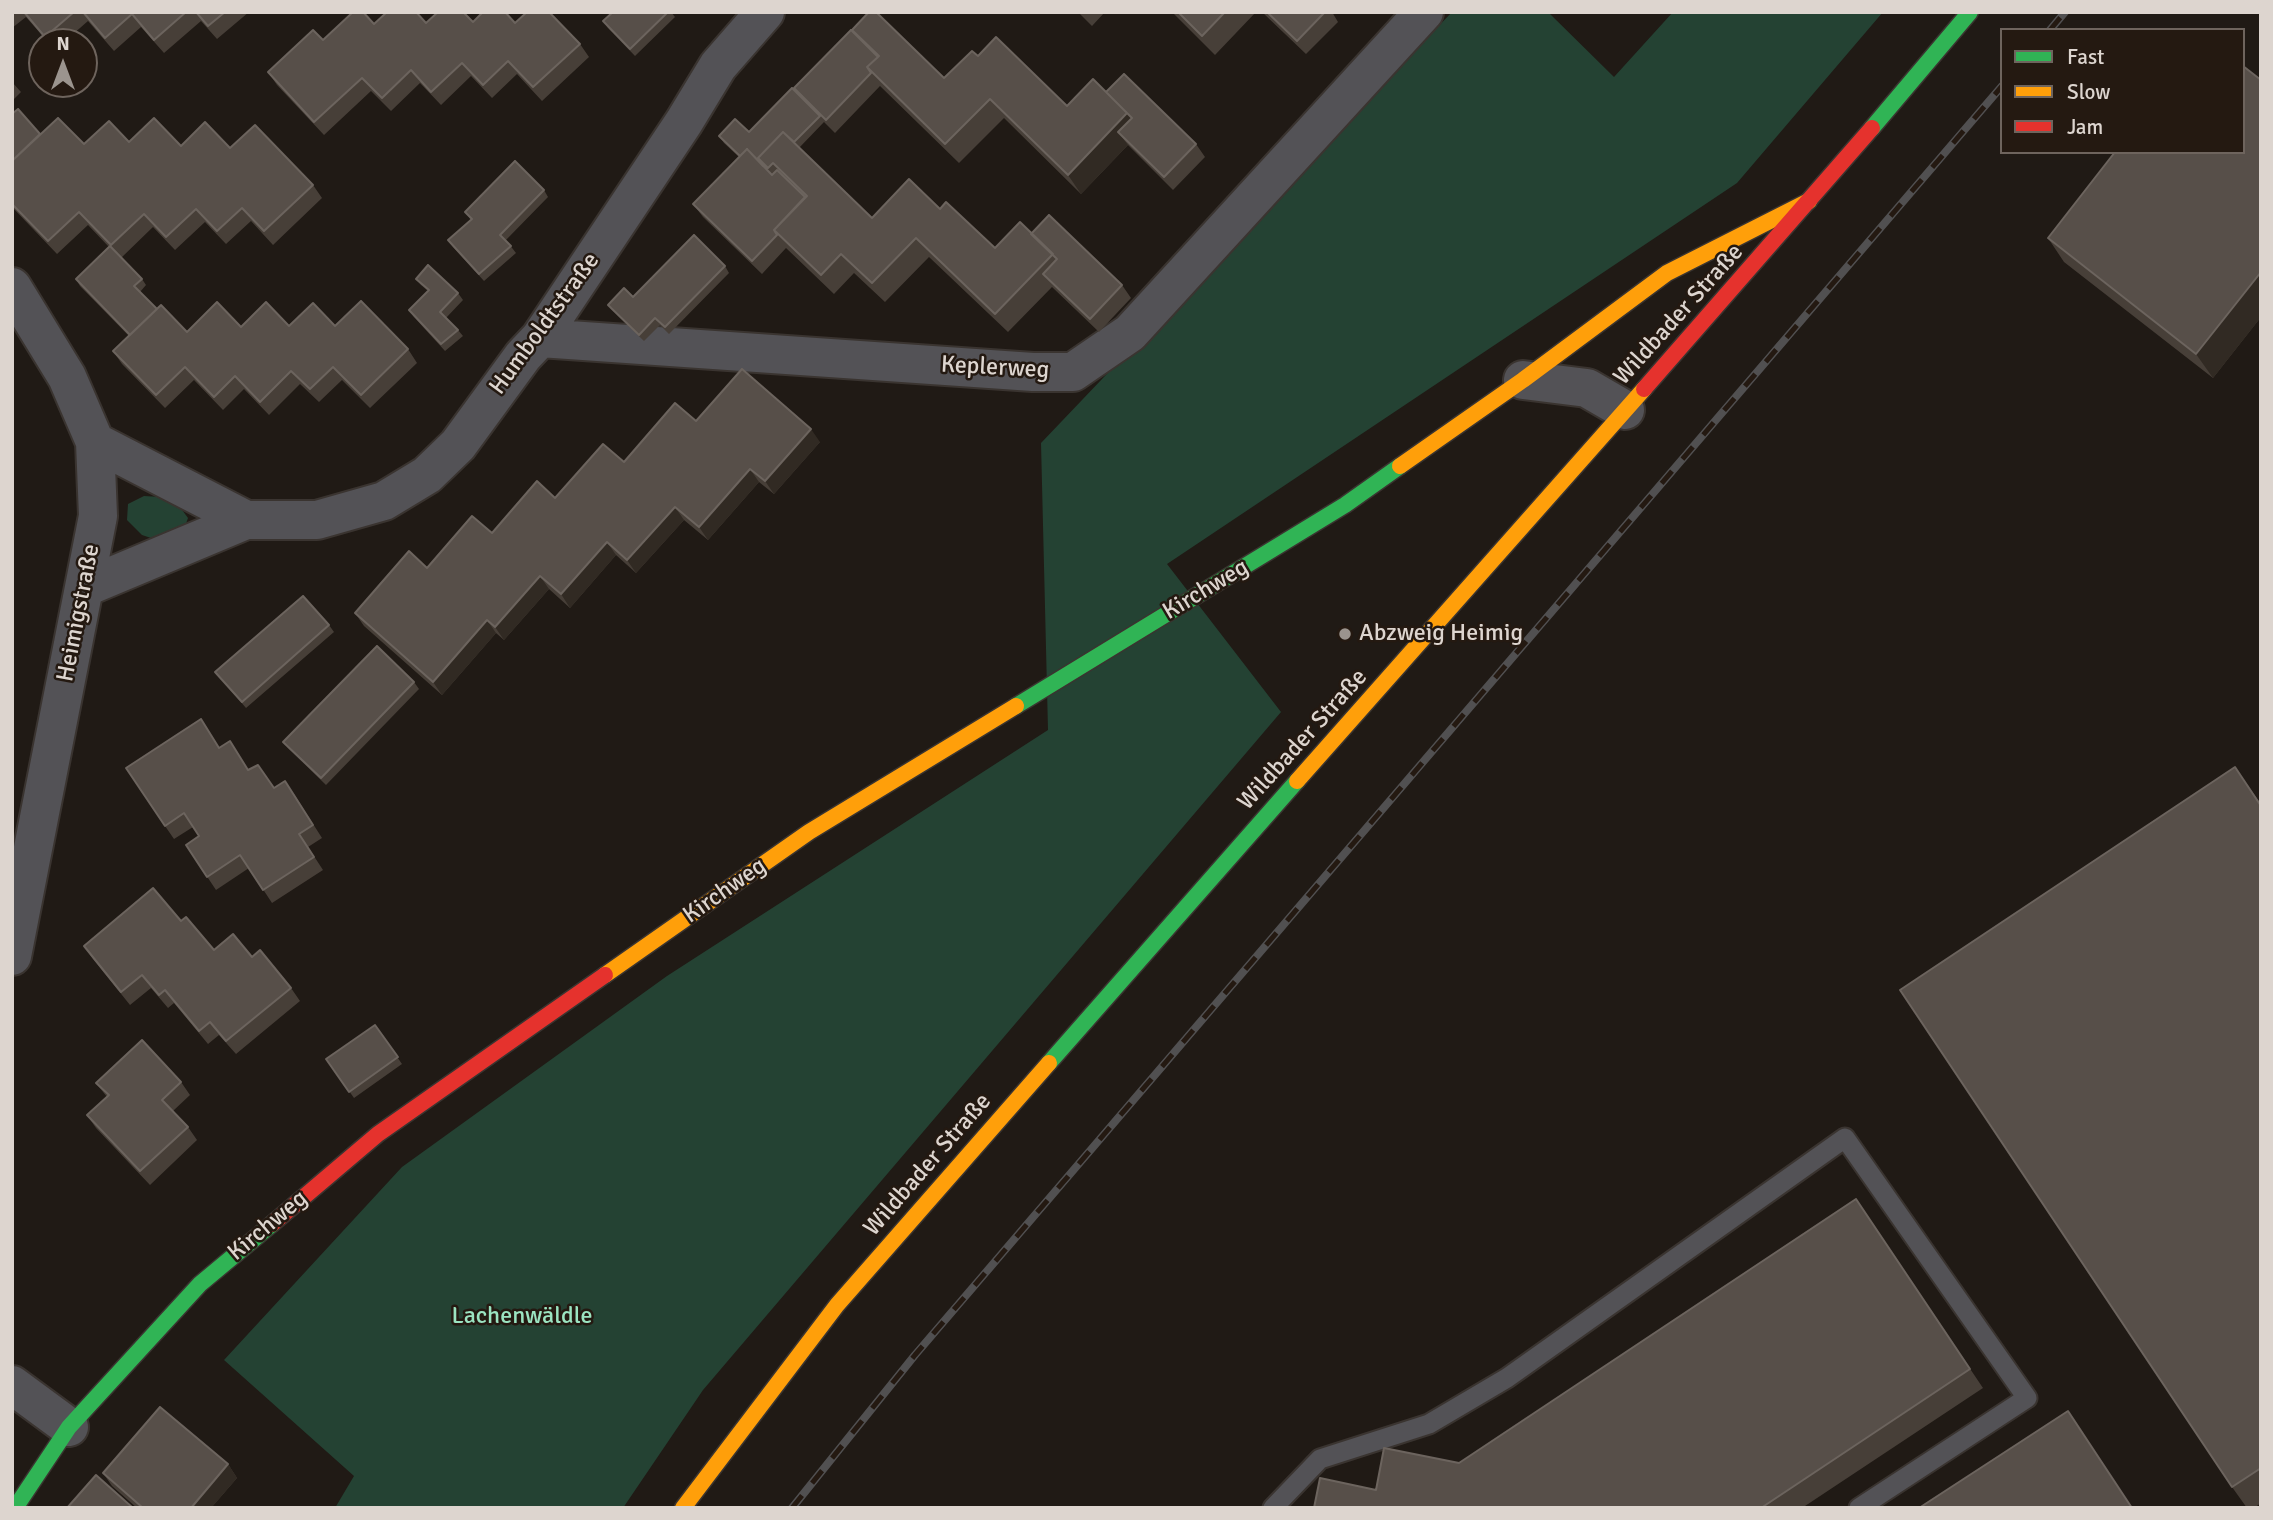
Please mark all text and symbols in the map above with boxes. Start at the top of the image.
north arrow [28,28,98,98]
legend [2000,28,2245,154]
text: N [56,32,70,56]
text: Fast [2067,44,2104,70]
text: Slow [2067,79,2111,105]
text: Jam [2067,114,2103,140]
street label: Wildbader Straße [1608,239,1750,391]
street label: Humboldtstraße [484,247,606,401]
street label: Keplerweg [940,351,1050,385]
street label: Heimigstraße [52,542,106,684]
street label: Kirchweg [1158,553,1254,627]
place label: Abzweig Heimig [1359,620,1523,648]
marker: Abzweig Heimig [1337,626,1353,642]
street label: Wildbader Straße [1232,664,1374,816]
street label: Kirchweg [678,852,772,930]
street label: Wildbader Straße [858,1088,998,1242]
street label: Kirchweg [222,1184,314,1268]
park label: Lachenwäldle [451,1303,593,1331]

